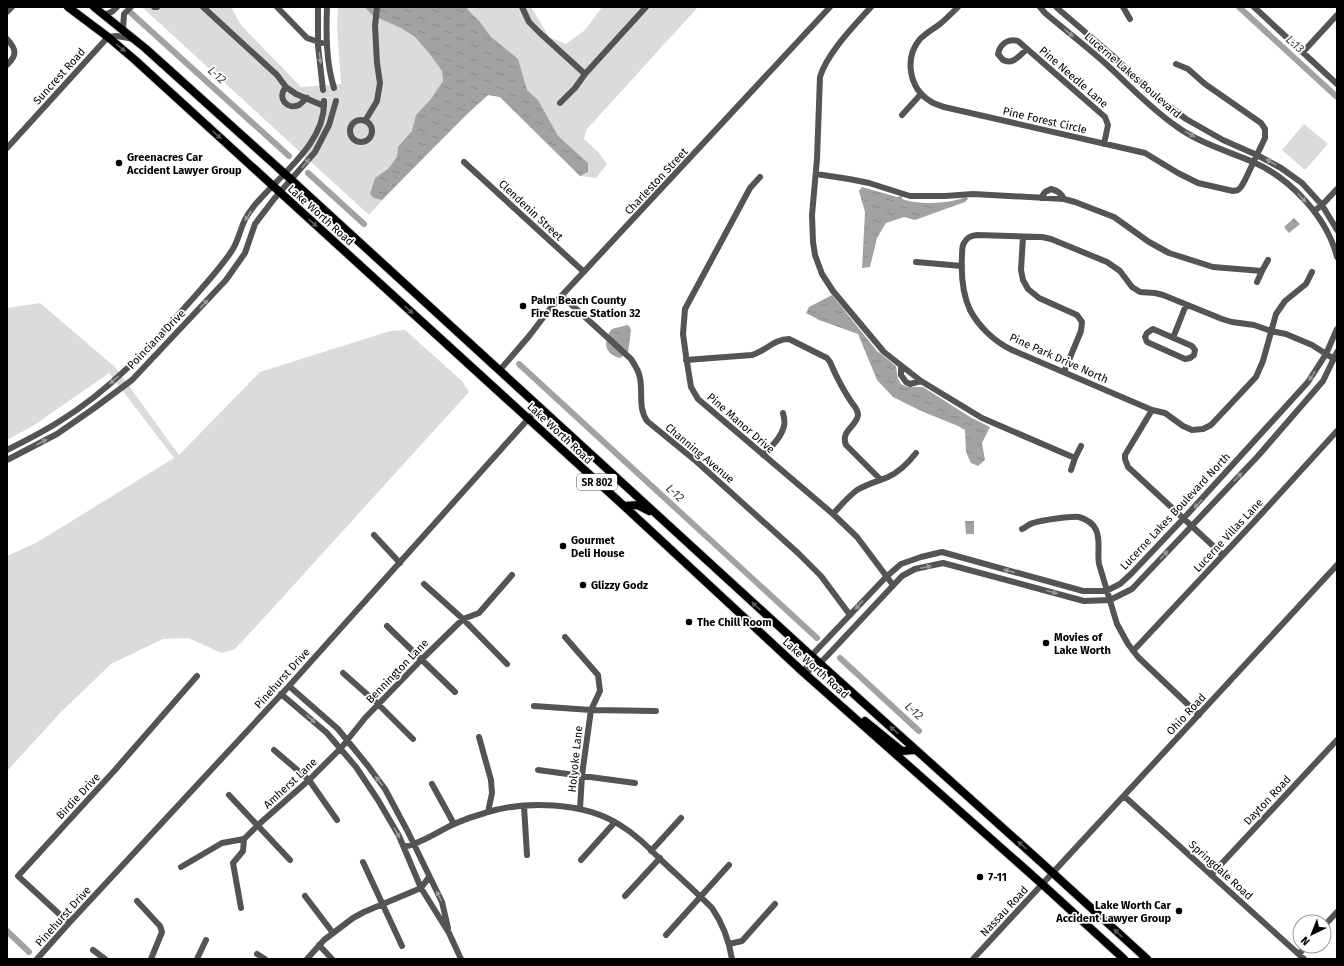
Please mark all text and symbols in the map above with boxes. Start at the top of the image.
one-way arrow [1064,28,1075,37]
street label: Lucerne Lakes Boulevard [1082,30,1184,121]
water label: L-13 [1283,32,1307,56]
one-way arrow [116,43,126,52]
street label: Pine Needle Lane [1037,44,1111,111]
street label: Suncrest Road [31,45,88,107]
one-way arrow [317,52,323,64]
water label: L-12 [205,63,229,87]
street label: Pine Forest Circle [1002,105,1088,136]
one-way arrow [212,130,222,140]
one-way arrow [1184,131,1196,138]
street label: Charleston Street [622,145,691,217]
place label: Greenacres Car Accident Lawyer Group [126,151,242,177]
marker: Greenacres Car Accident Lawyer Group [114,158,124,168]
one-way arrow [301,158,310,168]
one-way arrow [1265,159,1277,166]
street label: Clendenin Street [496,177,565,243]
street label: Lake Worth Road [285,182,356,248]
one-way arrow [1297,193,1306,202]
one-way arrow [244,211,252,221]
one-way arrow [308,218,319,227]
place label: Palm Beach County Fire Rescue Station 32 [531,294,641,320]
one-way arrow [199,299,208,309]
marker: Palm Beach County Fire Rescue Station 32 [518,301,528,311]
one-way arrow [404,306,415,315]
street label: Poinciana Drive [125,307,188,372]
street label: Pine Park Drive North [1007,331,1110,386]
one-way arrow [1308,370,1316,381]
one-way arrow [109,376,120,385]
street label: Pine Manor Drive [704,391,777,456]
street label: Lake Worth Road [524,400,595,467]
street label: Channing Avenue [663,421,737,486]
one-way arrow [36,438,47,445]
street label: Lucerne Lakes Boulevard North [1118,450,1233,573]
one-way arrow [1233,471,1242,482]
road number: SR 802 [577,474,617,490]
water label: L-12 [663,481,687,505]
street label: Lucerne Villas Lane [1191,496,1266,575]
one-way arrow [1193,498,1202,509]
place label: Gourmet Deli House [571,534,625,560]
marker: Gourmet Deli House [558,541,568,551]
one-way arrow [1159,550,1168,561]
one-way arrow [920,563,932,569]
one-way arrow [1003,567,1015,573]
place label: Glizzy Godz [591,579,648,592]
marker: Glizzy Godz [578,580,588,590]
one-way arrow [1046,590,1058,596]
one-way arrow [854,600,864,610]
one-way arrow [751,601,761,610]
place label: The Chill Room [697,616,772,629]
marker: The Chill Room [684,617,694,627]
place label: Movies of Lake Worth [1054,631,1111,657]
street label: Lake Worth Road [780,635,851,701]
street label: Bennington Lane [363,637,431,706]
marker: Movies of Lake Worth [1041,638,1051,648]
street label: Pinehurst Drive [252,645,313,711]
street label: Ohio Road [1164,691,1209,738]
water label: L-12 [902,699,926,723]
one-way arrow [307,714,316,723]
street label: Holyoke Lane [566,725,585,793]
one-way arrow [889,726,899,735]
street label: Amherst Lane [261,755,320,811]
street label: Birdie Drive [54,771,103,822]
street label: Dayton Road [1241,773,1294,828]
one-way arrow [375,775,383,786]
one-way arrow [394,827,401,839]
street label: Springdale Road [1186,838,1255,903]
one-way arrow [1017,840,1027,850]
place label: 7-11 [988,871,1007,884]
marker: 7-11 [975,872,985,882]
street label: Pinehurst Drive [33,883,94,949]
street label: Nassau Road [978,883,1031,939]
one-way arrow [435,890,442,902]
place label: Lake Worth Car Accident Lawyer Group [1055,899,1172,925]
marker: Lake Worth Car Accident Lawyer Group [1174,906,1184,916]
north arrow [1292,914,1332,954]
one-way arrow [1113,928,1123,937]
text: N [1298,934,1313,948]

